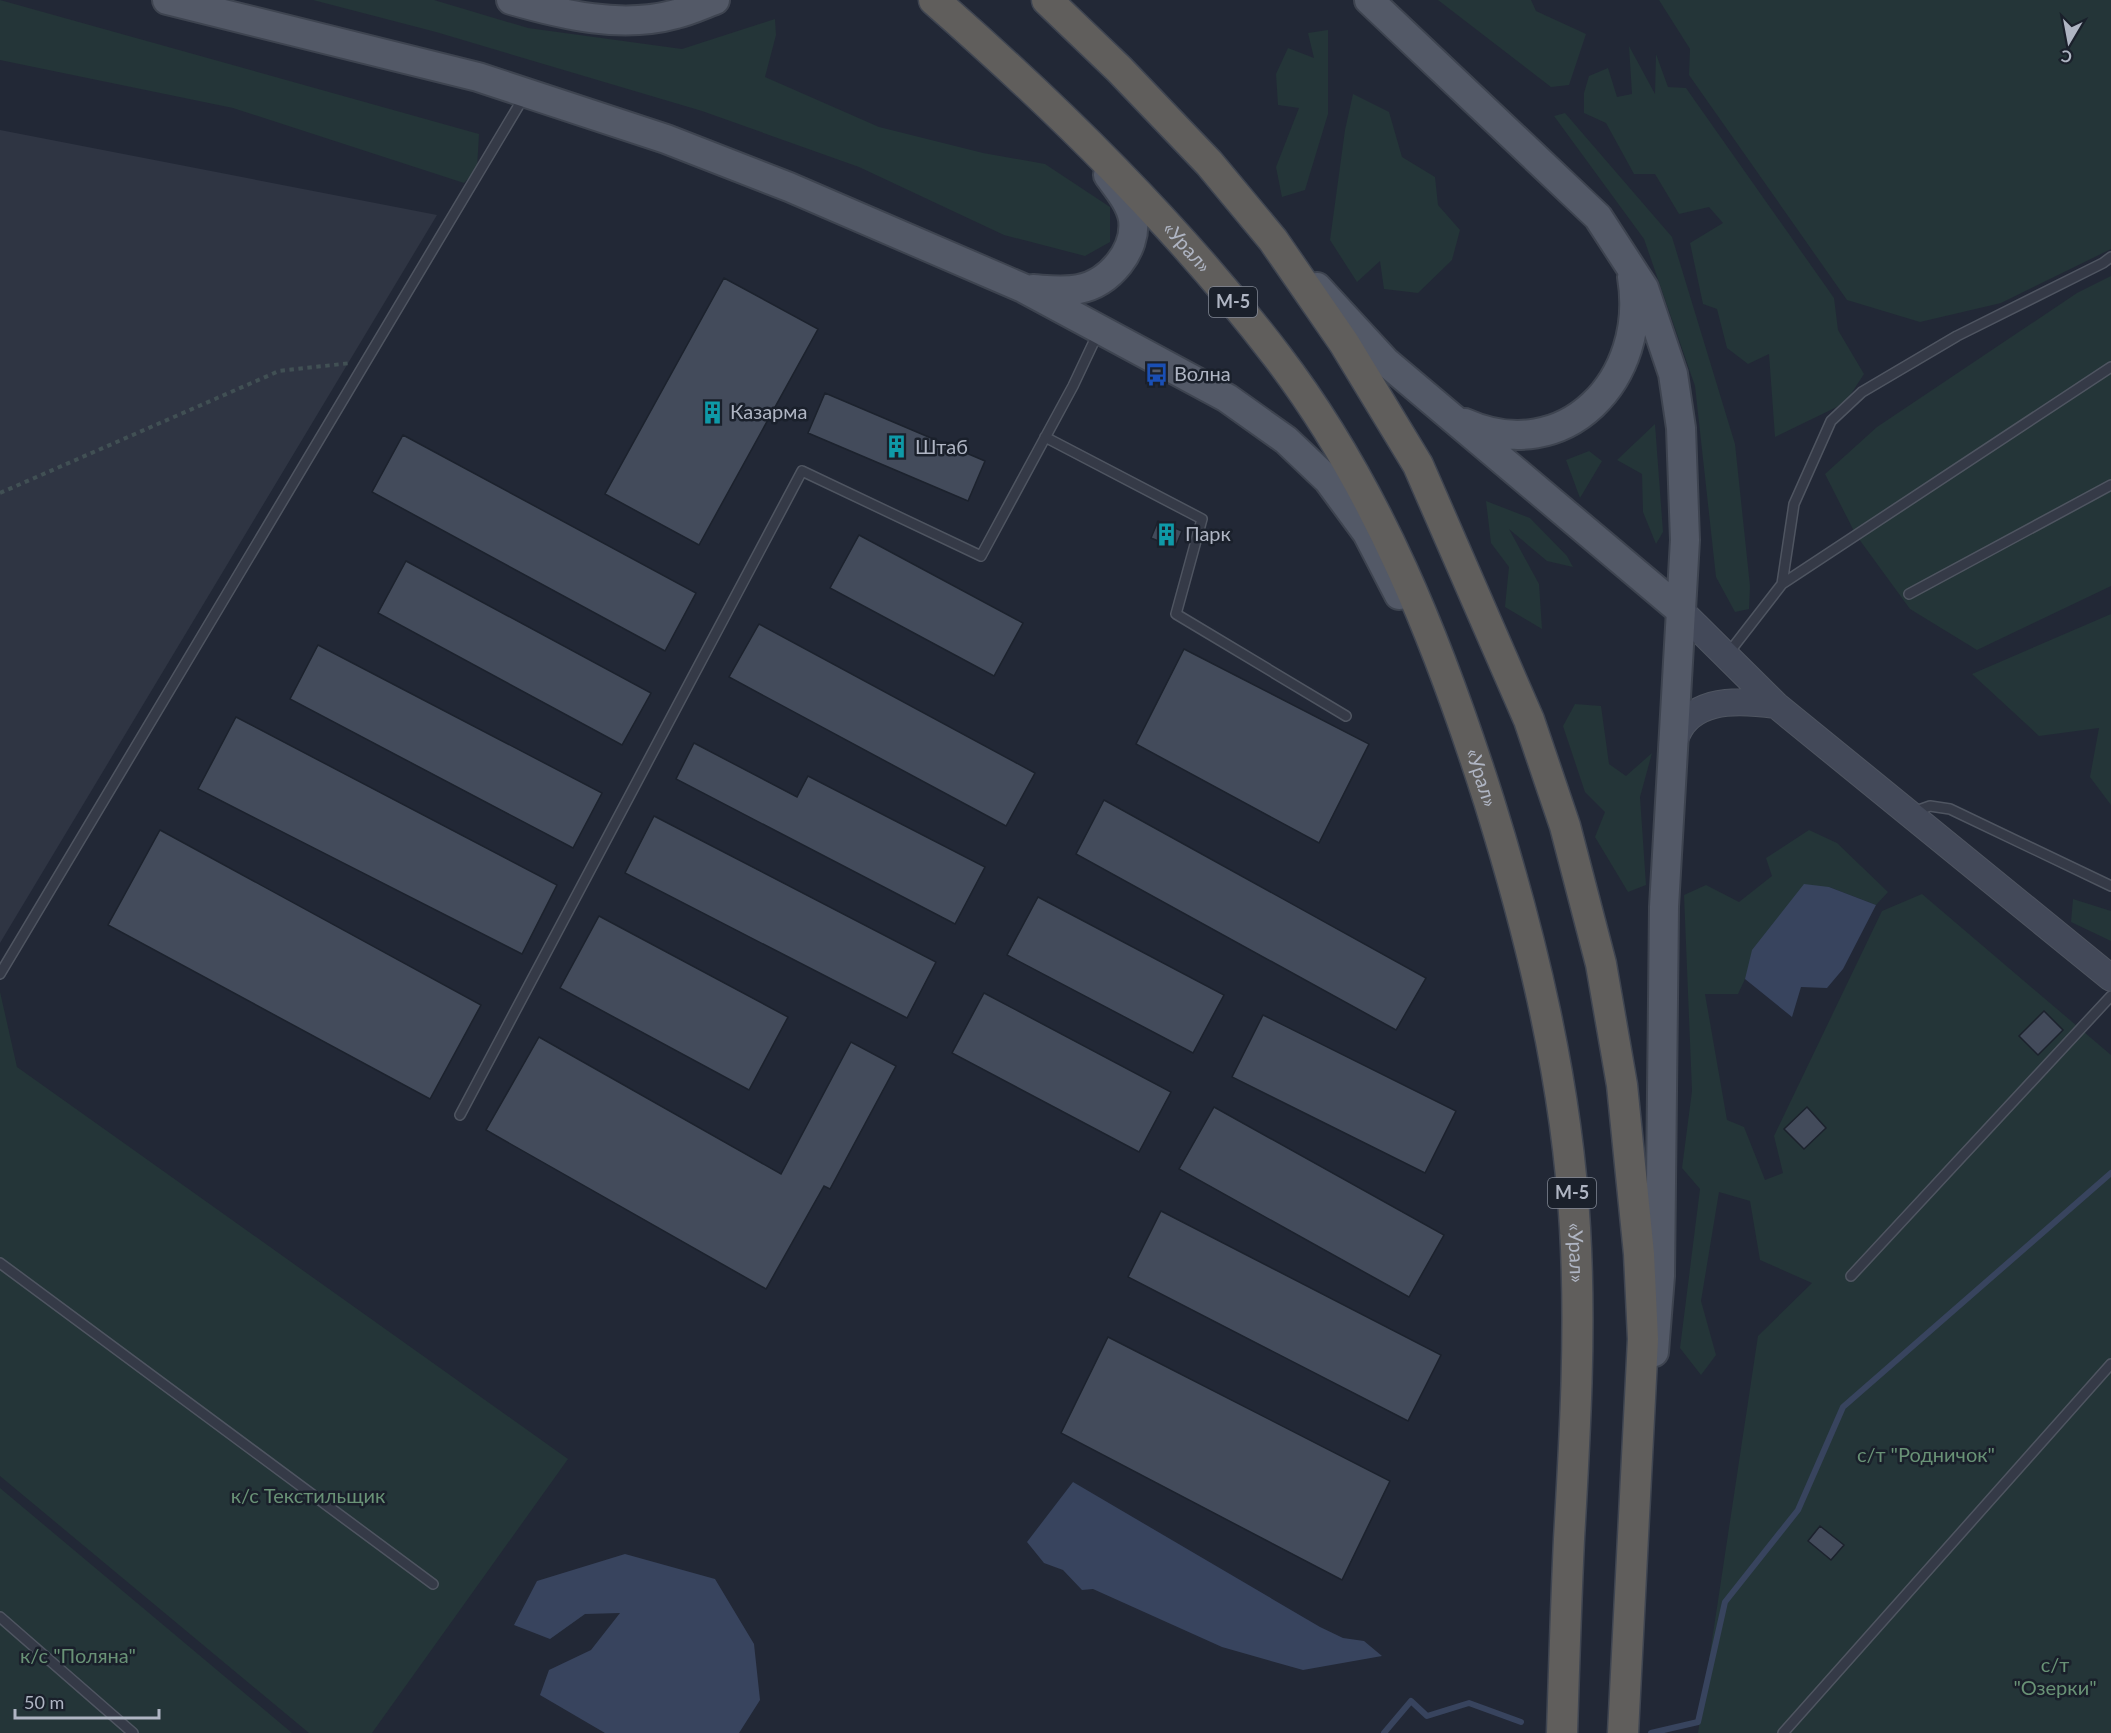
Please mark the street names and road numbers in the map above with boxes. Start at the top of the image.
street label: «Урал» [1159,216,1217,277]
road number: М-5 [1209,287,1257,317]
street label: «Урал» [1462,745,1503,810]
road number: М-5 [1548,1178,1596,1208]
street label: «Урал» [1564,1222,1590,1283]

